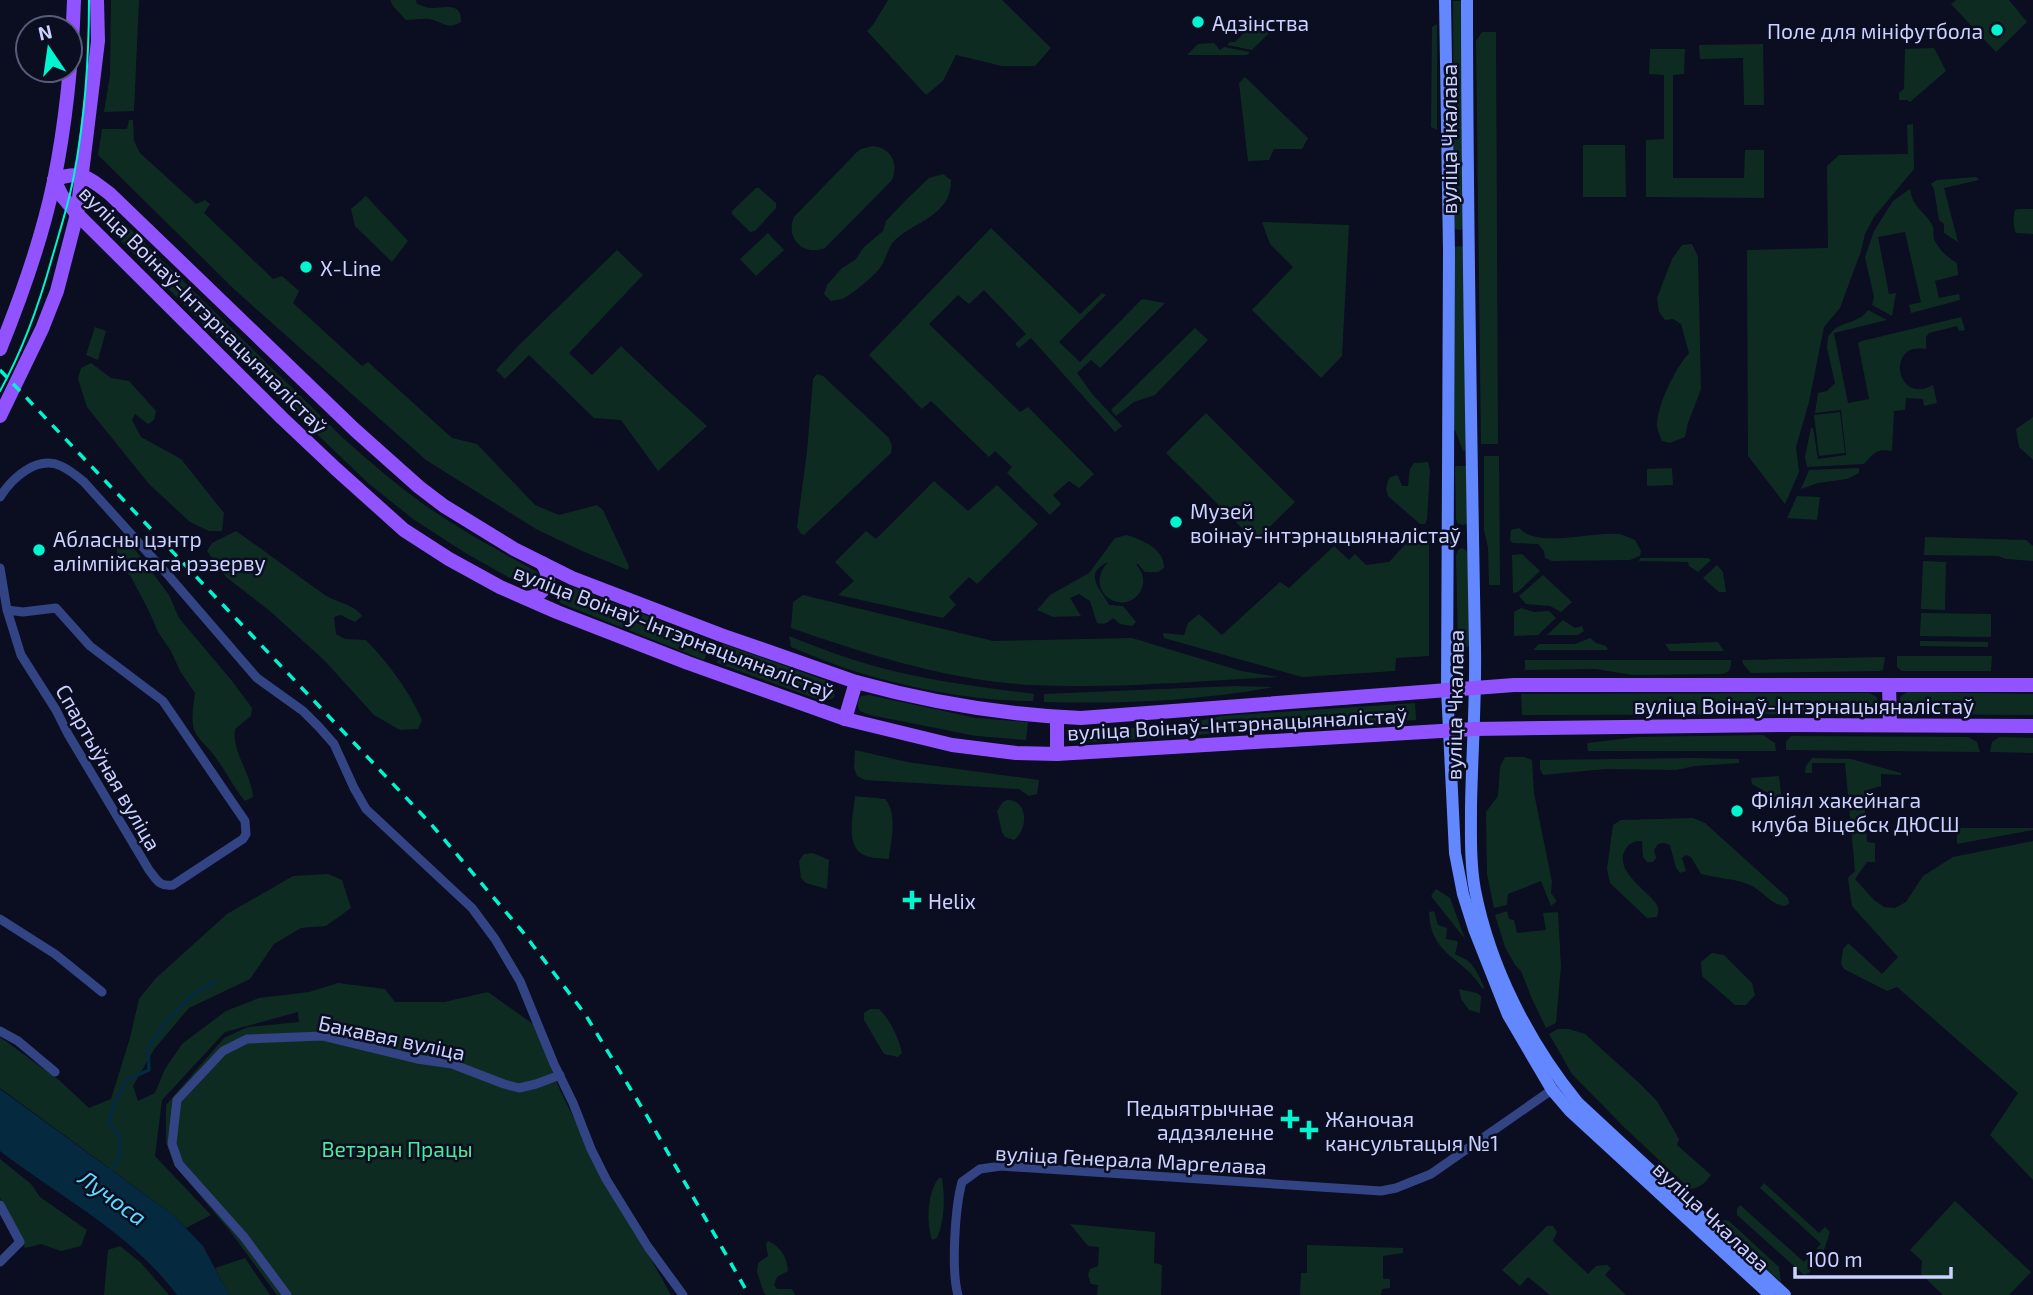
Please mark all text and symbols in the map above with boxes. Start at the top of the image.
place label: Адзінства [1212,10,1309,35]
north arrow [14,14,84,84]
marker: Адзінства [1190,14,1206,30]
place label: Поле для мініфутбола [1767,18,1983,44]
text: N [36,19,54,45]
marker: Поле для мініфутбола [1989,22,2005,38]
street label: вуліца Чкалава [1436,64,1462,214]
street label: вуліца Воінаў-Інтэрнацыяналістаў [74,180,333,439]
place label: X-Line [320,255,381,280]
marker: X-Line [298,259,314,275]
place label: Музей воінаў-інтэрнацыяналістаў [1190,498,1461,548]
marker: Музей воінаў-інтэрнацыяналістаў [1168,514,1184,530]
place label: Абласны цэнтр алімпійскага рэзерву [53,526,266,576]
marker: Абласны цэнтр алімпійскага рэзерву [31,542,47,558]
street label: вуліца Воінаў-Інтэрнацыяналістаў [510,558,837,705]
street label: вуліца Чкалава [1440,630,1469,780]
street label: Спартыўная вуліца [50,680,167,855]
street label: вуліца Воінаў-Інтэрнацыяналістаў [1634,693,1974,719]
street label: вуліца Воінаў-Інтэрнацыяналістаў [1066,702,1408,745]
place label: Філіял хакейнага клуба Віцебск ДЮСШ [1751,787,1959,837]
marker: Філіял хакейнага клуба Віцебск ДЮСШ [1729,803,1745,819]
place label: Helix [928,888,976,913]
marker: Helix [902,890,922,910]
street label: Бакавая вуліца [316,1009,468,1066]
place label: Педыятрычнае аддзяленне [1126,1095,1274,1144]
place label: Жаночая кансультацыя №1 [1325,1106,1499,1156]
marker: Педыятрычнае аддзяленне [1280,1109,1300,1129]
marker: Жаночая кансультацыя №1 [1299,1120,1319,1140]
park label: Ветэран Працы [321,1136,473,1161]
street label: вуліца Генерала Маргелава [995,1139,1267,1180]
street label: вуліца Чкалава [1648,1156,1776,1277]
water label: Лучоса [73,1162,152,1231]
scale bar [1795,1236,1951,1280]
text: 100 m [1806,1246,1863,1271]

